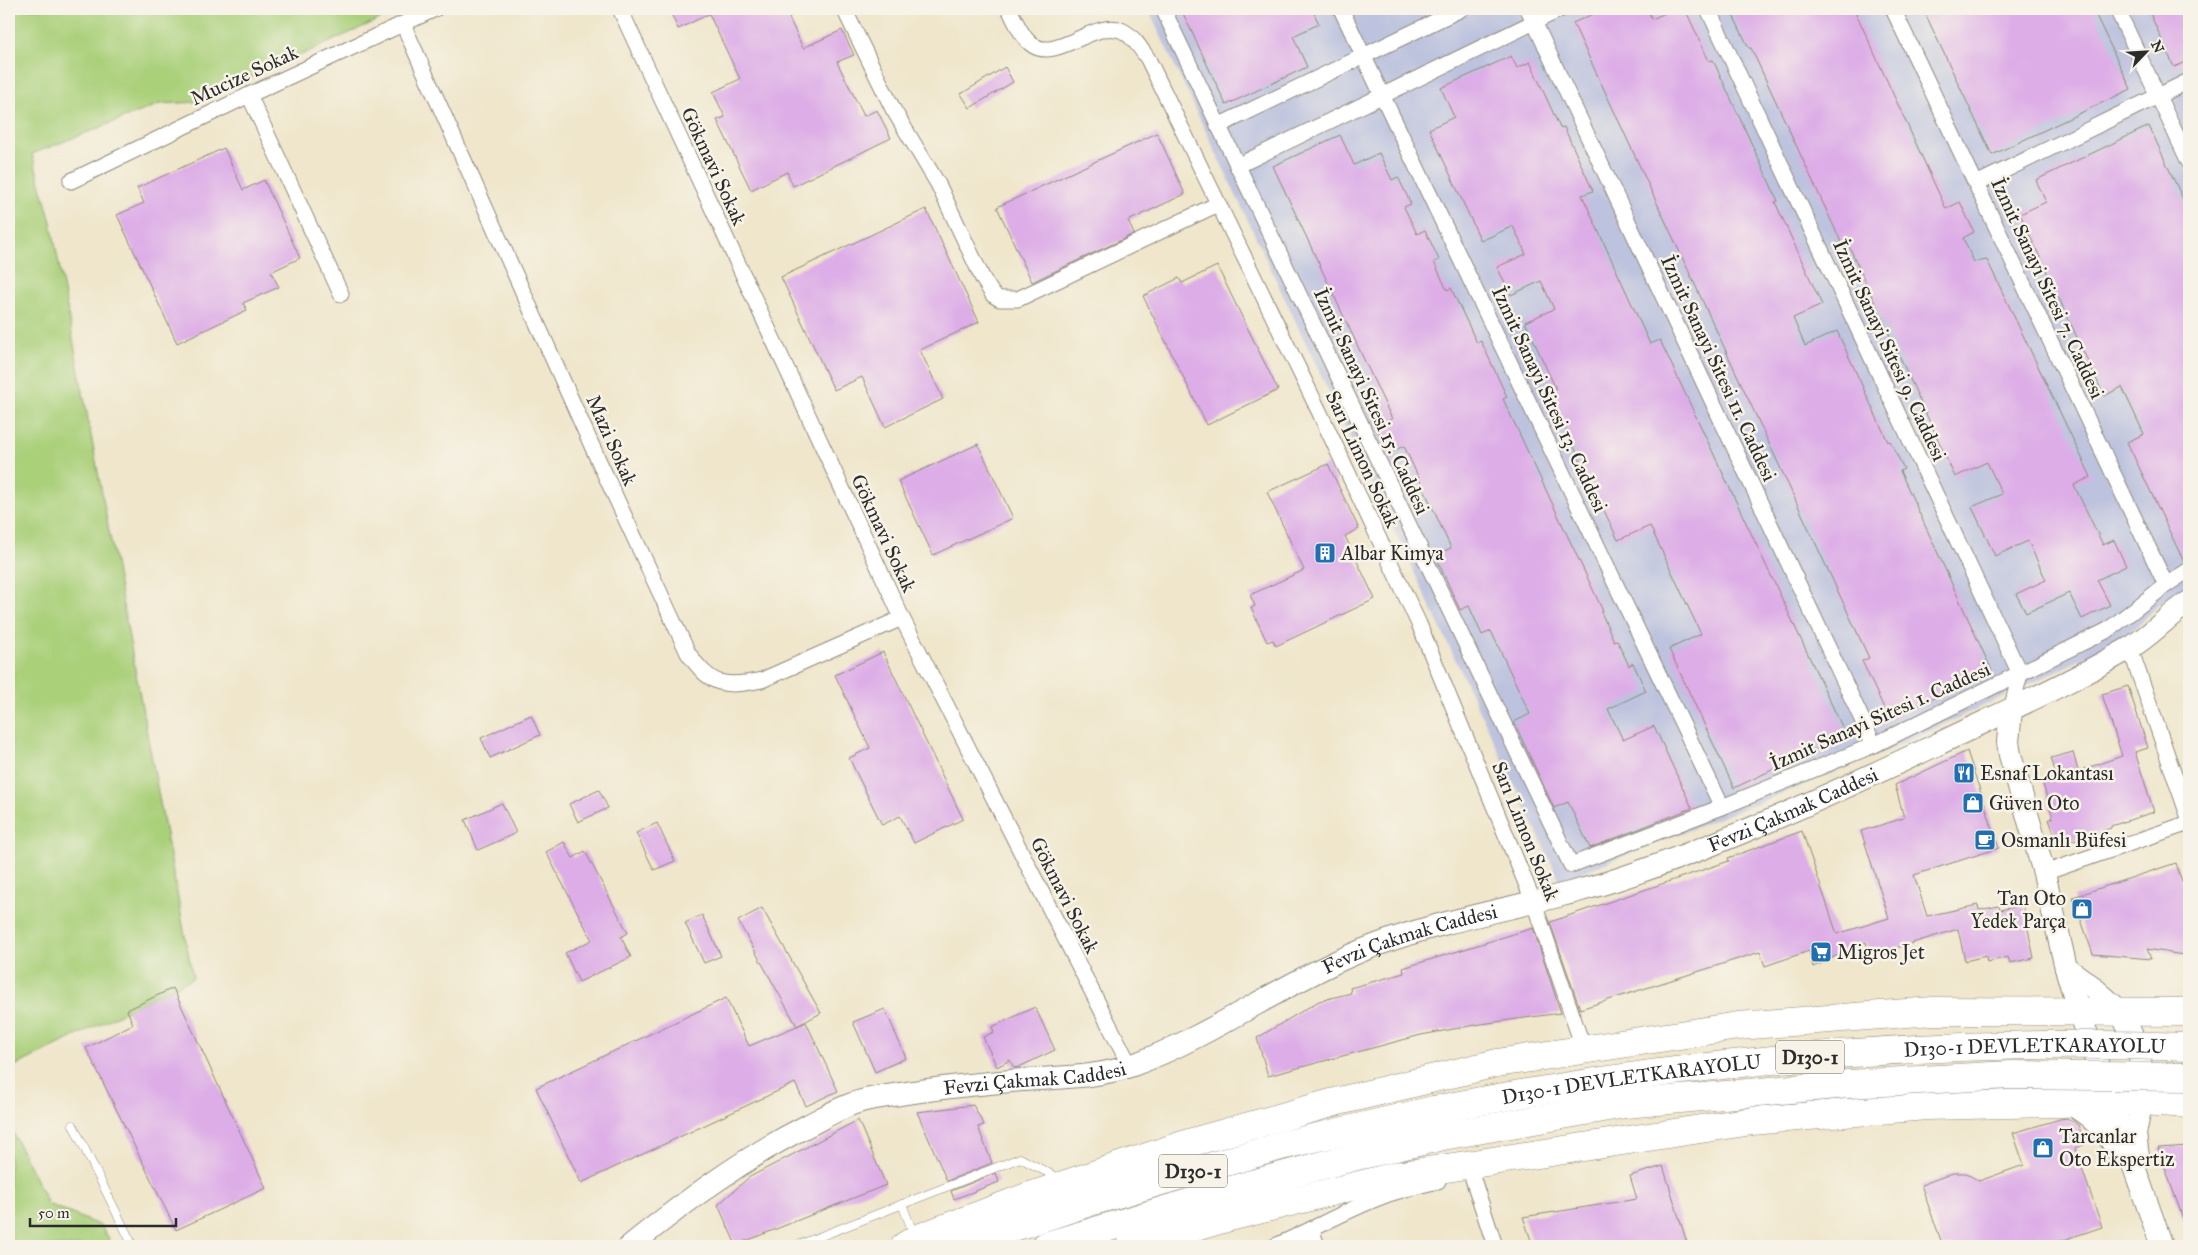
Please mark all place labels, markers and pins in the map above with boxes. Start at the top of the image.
building icon: Albar Kimya [1313,541,1337,565]
place label: Albar Kimya [1340,541,1444,565]
restaurant icon: Esnaf Lokantası [1952,761,1976,785]
place label: Esnaf Lokantası [1980,761,2114,785]
shop icon: Güven Oto [1961,791,1985,815]
place label: Güven Oto [1989,791,2080,815]
cafe icon: Osmanlı Büfesi [1973,828,1997,852]
place label: Osmanlı Büfesi [2001,828,2127,852]
place label: Tan Oto Yedek Parça [1971,886,2067,933]
shop icon: Tan Oto Yedek Parça [2070,897,2094,921]
supermarket icon: Migros Jet [1809,940,1833,964]
place label: Migros Jet [1837,940,1925,965]
place label: Tarcanlar Oto Ekspertiz [2059,1124,2174,1171]
shop icon: Tarcanlar Oto Ekspertiz [2031,1136,2055,1160]

